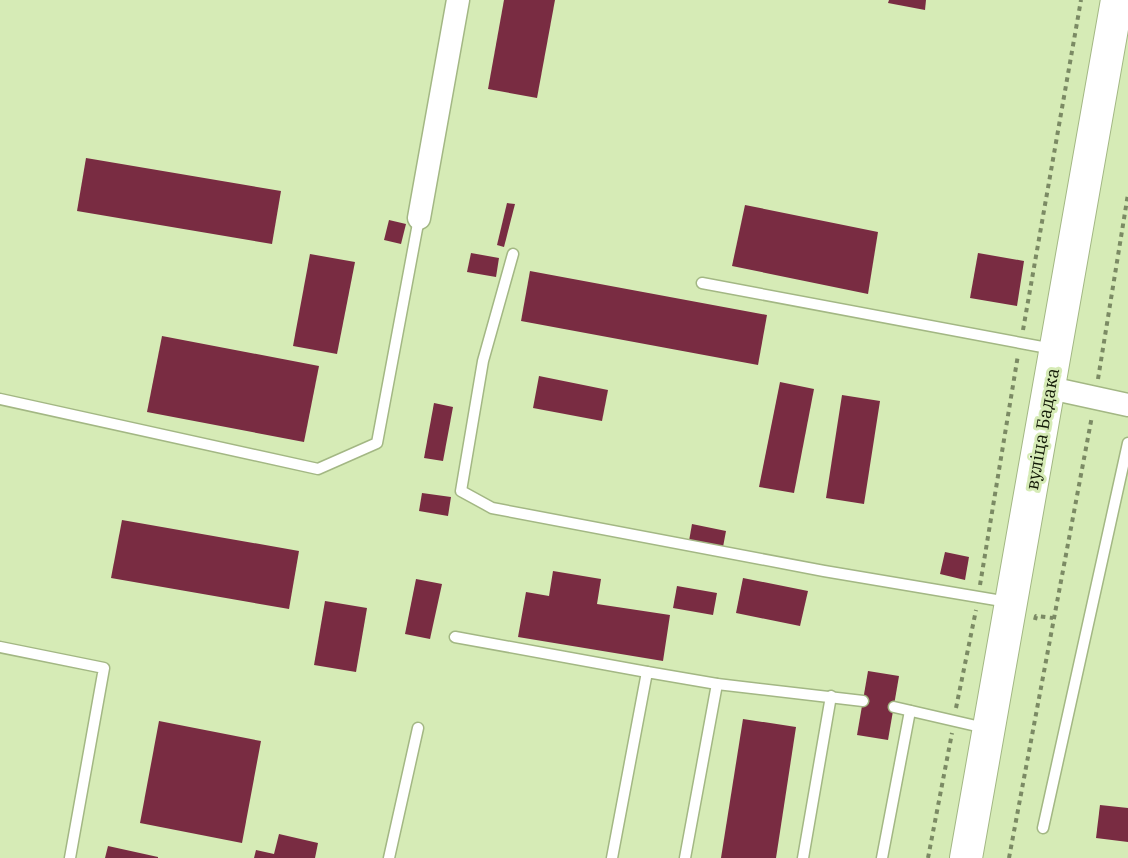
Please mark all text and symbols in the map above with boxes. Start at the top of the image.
street label: вуліца Бадака [1020,366,1064,492]

